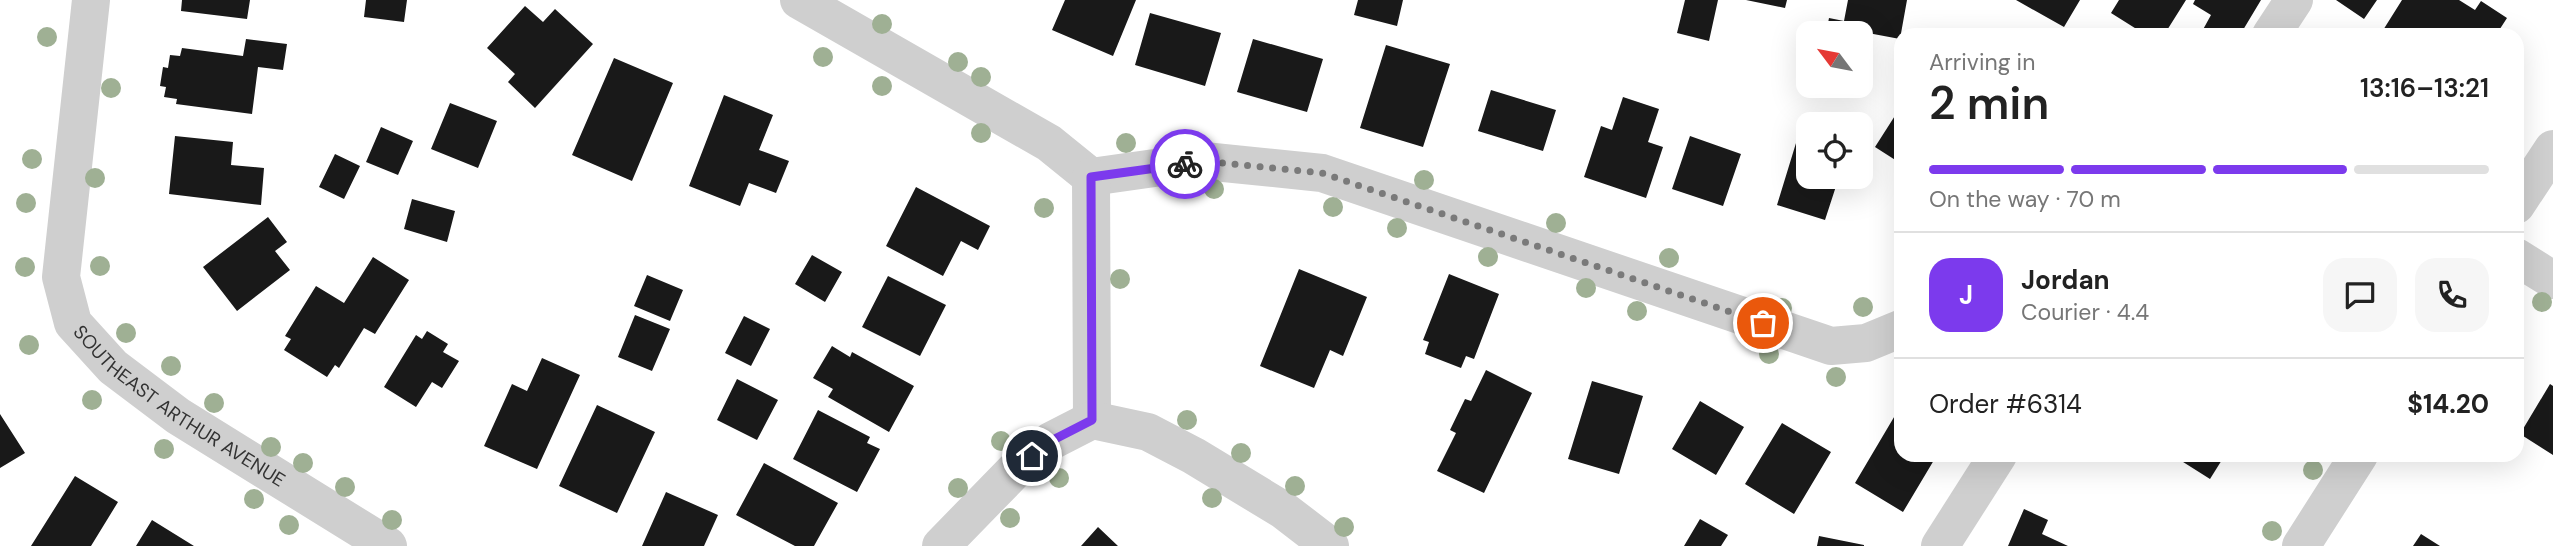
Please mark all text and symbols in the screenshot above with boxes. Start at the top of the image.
north arrow [1796,21,1872,98]
map controls [1796,21,1873,189]
text: Arriving in [1929,47,2035,77]
text: 13:16–13:21 [2360,71,2489,105]
text: 2 min [1929,73,2049,133]
button: locate [1796,112,1873,189]
courier [1150,129,1220,199]
icon: bike [1166,145,1204,183]
text: On the way · 70 m [1929,184,2121,214]
button: chat [2323,258,2397,332]
button: phone [2415,258,2489,332]
text: Jordan [2021,263,2110,297]
text: J [1959,278,1973,312]
pin [1733,293,1793,353]
text: Courier · 4.4 [2021,297,2149,327]
icon: bag [1744,304,1782,342]
street label: SOUTHEAST ARTHUR AVENUE [68,319,290,492]
text: Order #6314 [1929,387,2082,421]
text: $14.20 [2407,387,2489,421]
pin [1002,426,1062,486]
icon: home [1013,437,1051,475]

